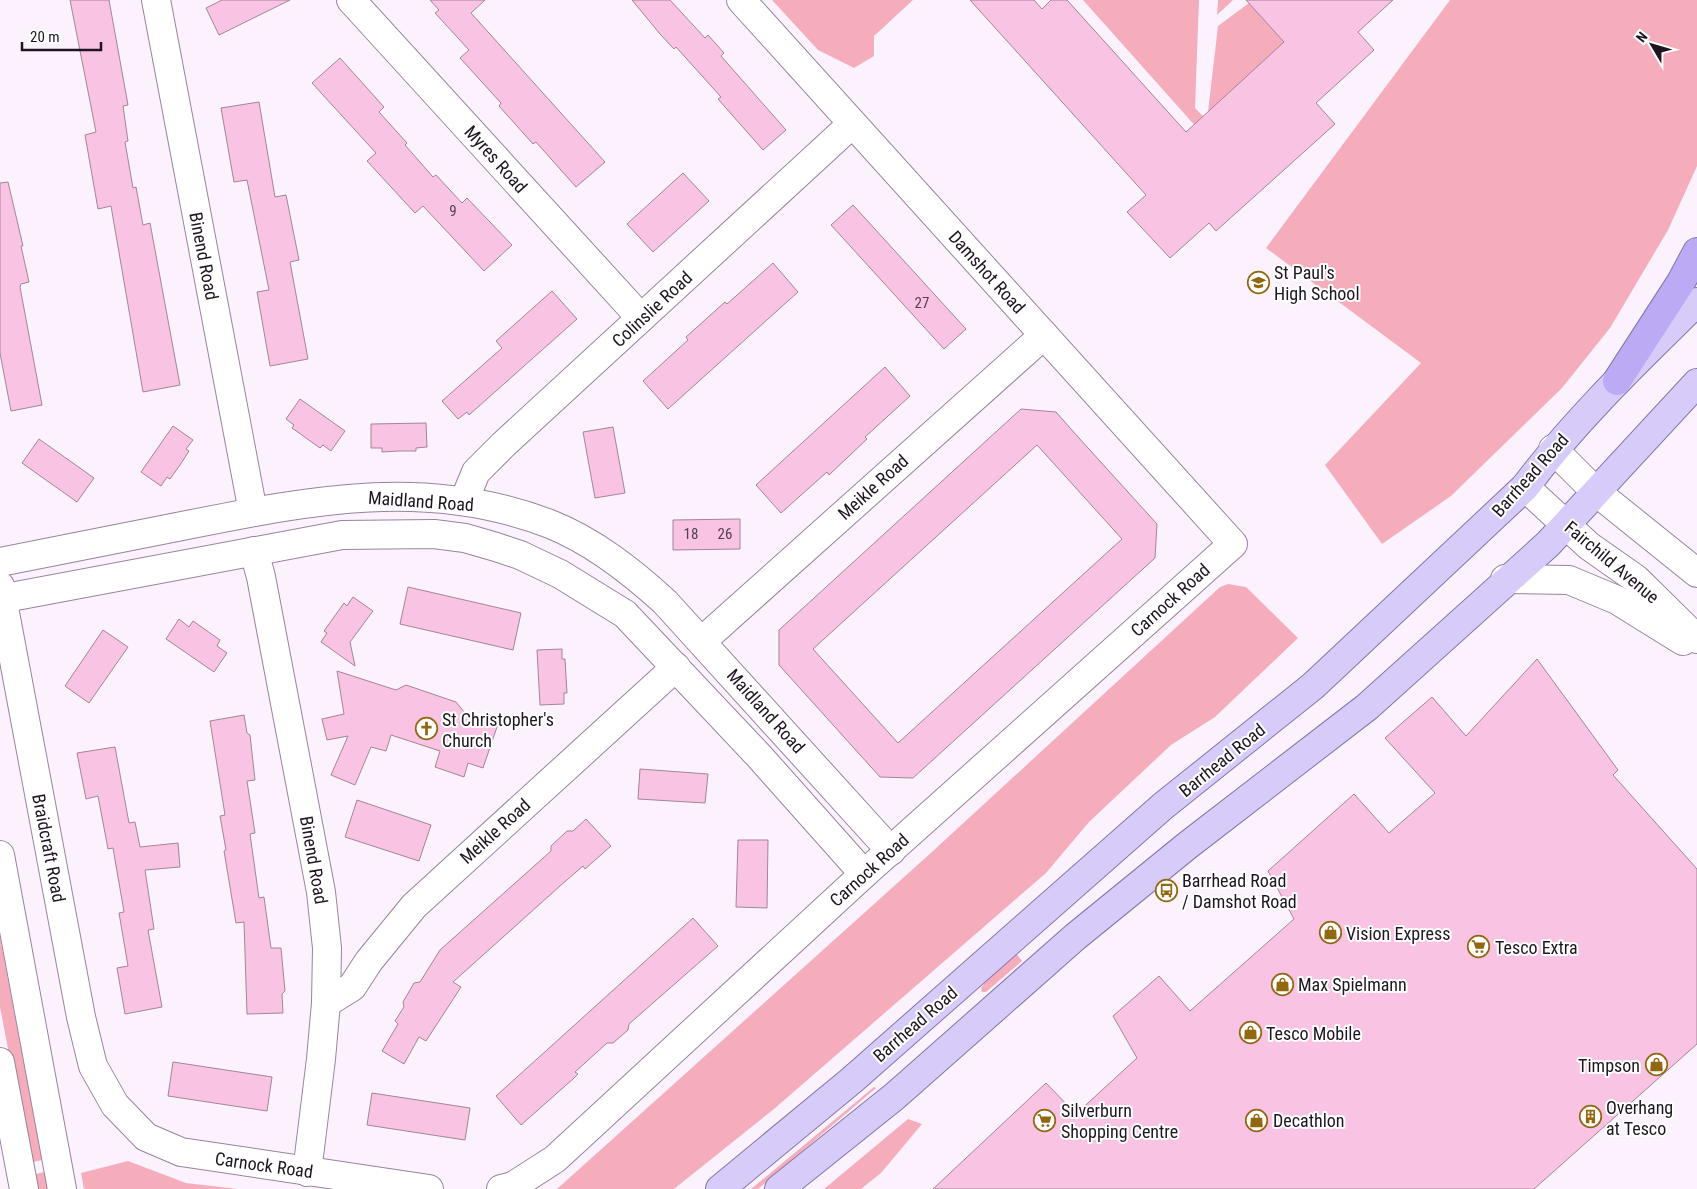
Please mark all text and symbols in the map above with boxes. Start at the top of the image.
scale bar [22,20,101,52]
north arrow [1627,20,1677,70]
text: 20 m [30,28,60,46]
text: N [1633,29,1651,45]
street label: Myres Road [460,121,532,197]
house number: 9 [449,202,457,220]
street label: Binend Road [185,210,223,302]
street label: Damshot Road [944,226,1030,318]
place label: St Paul's High School [1274,262,1360,304]
street label: Colinslie Road [608,267,696,351]
school or university icon: St Paul's High School [1246,270,1270,294]
house number: 27 [915,294,929,312]
street label: Barrhead Road [1487,429,1573,521]
street label: Meikle Road [834,450,912,524]
street label: Maidland Road [367,487,475,515]
street label: Fairchild Avenue [1561,516,1663,608]
house number: 18 [684,525,698,543]
house number: 26 [718,525,732,543]
street label: Carnock Road [1126,559,1214,641]
street label: Maidland Road [723,665,809,757]
place label: St Christopher's Church [442,709,554,751]
church icon: St Christopher's Church [414,717,438,741]
street label: Barrhead Road [1175,719,1269,801]
street label: Braidcraft Road [28,792,70,904]
street label: Meikle Road [456,794,534,868]
street label: Binend Road [296,814,332,906]
street label: Carnock Road [825,829,913,911]
place label: Barrhead Road / Damshot Road [1182,870,1297,912]
bus stop icon: Barrhead Road / Damshot Road [1154,878,1178,902]
shop icon: Vision Express [1318,921,1342,945]
place label: Vision Express [1346,923,1450,944]
supermarket icon: Tesco Extra [1467,935,1491,959]
place label: Tesco Extra [1495,937,1578,958]
shop icon: Max Spielmann [1270,972,1294,996]
place label: Max Spielmann [1298,974,1407,995]
street label: Barrhead Road [869,982,961,1066]
shop icon: Tesco Mobile [1238,1021,1262,1045]
place label: Tesco Mobile [1266,1023,1361,1044]
shop icon: Timpson [1644,1053,1668,1077]
place label: Timpson [1578,1055,1640,1076]
place label: Overhang at Tesco [1606,1097,1673,1139]
place label: Silverburn Shopping Centre [1061,1100,1178,1142]
building icon: Overhang at Tesco [1578,1105,1602,1129]
supermarket icon: Silverburn Shopping Centre [1033,1108,1057,1132]
shop icon: Decathlon [1245,1108,1269,1132]
place label: Decathlon [1273,1110,1345,1131]
street label: Carnock Road [214,1148,314,1182]

